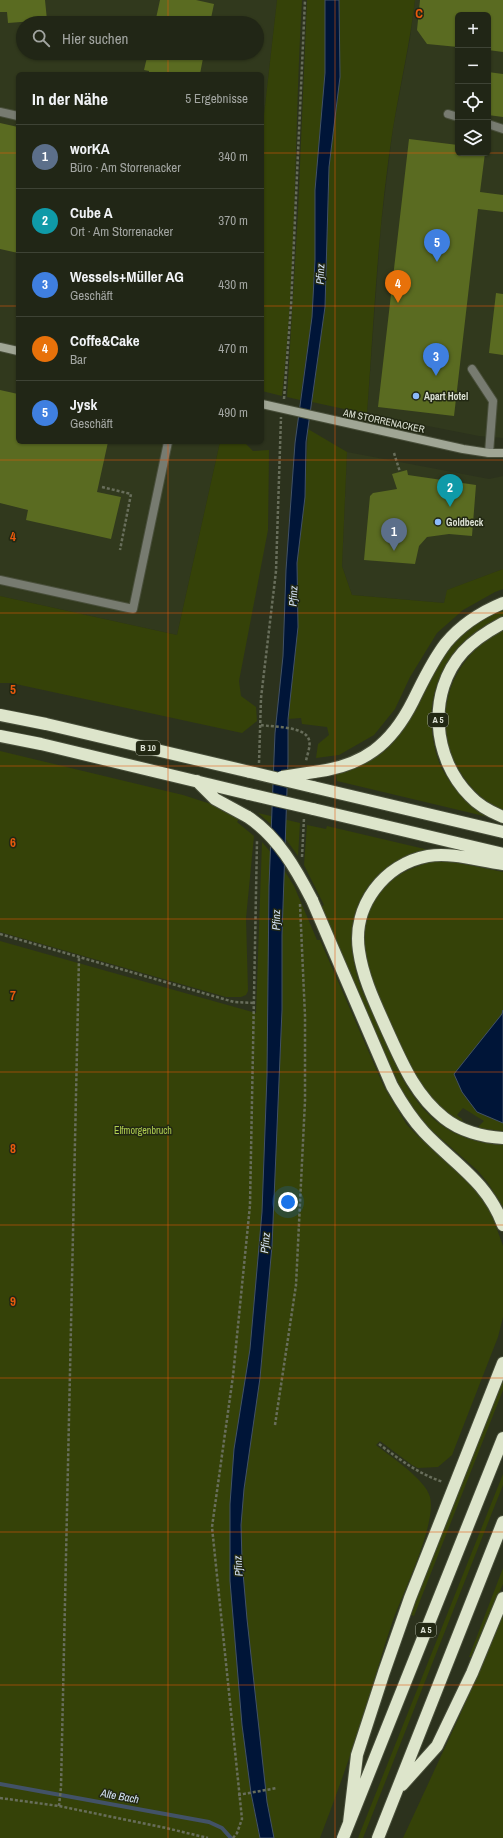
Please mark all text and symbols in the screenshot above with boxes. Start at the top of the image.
text: C [415,5,423,22]
map controls [455,12,491,156]
button: + [455,12,491,48]
search box [16,16,264,60]
icon: search [30,27,52,49]
text: Hier suchen [62,28,128,49]
button: − [455,48,491,84]
button: locate [455,84,491,120]
text: In der Nähe [32,87,108,110]
text: 5 Ergebnisse [185,90,248,107]
button: layers [455,120,491,156]
text: worKA [70,138,110,159]
text: 1 [42,148,48,165]
text: 340 m [218,148,248,165]
text: Büro · Am Storrenacker [70,159,181,176]
text: Cube A [70,202,113,223]
text: 2 [42,212,48,229]
text: 370 m [218,212,248,229]
text: Ort · Am Storrenacker [70,223,173,240]
pin: 5 [424,229,450,262]
water label: Pfinz [313,263,327,285]
text: Wessels+Müller AG [70,266,184,287]
pin: 4 [385,270,411,303]
text: 3 [42,276,48,293]
text: 430 m [218,276,248,293]
text: Geschäft [70,287,113,304]
text: Coffe&Cake [70,330,140,351]
text: 4 [42,340,48,357]
text: 470 m [218,340,248,357]
pin: 3 [423,343,449,376]
text: Bar [70,351,87,368]
place label: Apart Hotel [424,390,468,403]
marker: Apart Hotel [411,391,421,401]
text: Jysk [70,394,97,415]
text: 5 [42,404,48,421]
text: 490 m [218,404,248,421]
street label: AM STORRENACKER [341,406,426,436]
text: Geschäft [70,415,113,432]
pin: 2 [437,474,463,507]
place label: Goldbeck [446,516,484,529]
marker: Goldbeck [433,517,443,527]
pin: 1 [381,518,407,551]
text: 4 [10,528,16,545]
water label: Pfinz [285,585,301,607]
text: 5 [10,681,16,698]
road number: A 5 [428,713,448,727]
road number: B 10 [136,741,160,755]
text: 6 [10,834,16,851]
water label: Pfinz [269,909,283,930]
text: 7 [10,987,16,1004]
park label: Elfmorgenbruch [114,1124,172,1137]
text: 8 [10,1140,16,1157]
your location [278,1192,298,1212]
water label: Pfinz [257,1232,273,1254]
text: 9 [10,1293,16,1310]
water label: Pfinz [230,1555,246,1577]
road number: A 5 [416,1623,436,1637]
water label: Alte Bach [99,1786,140,1806]

